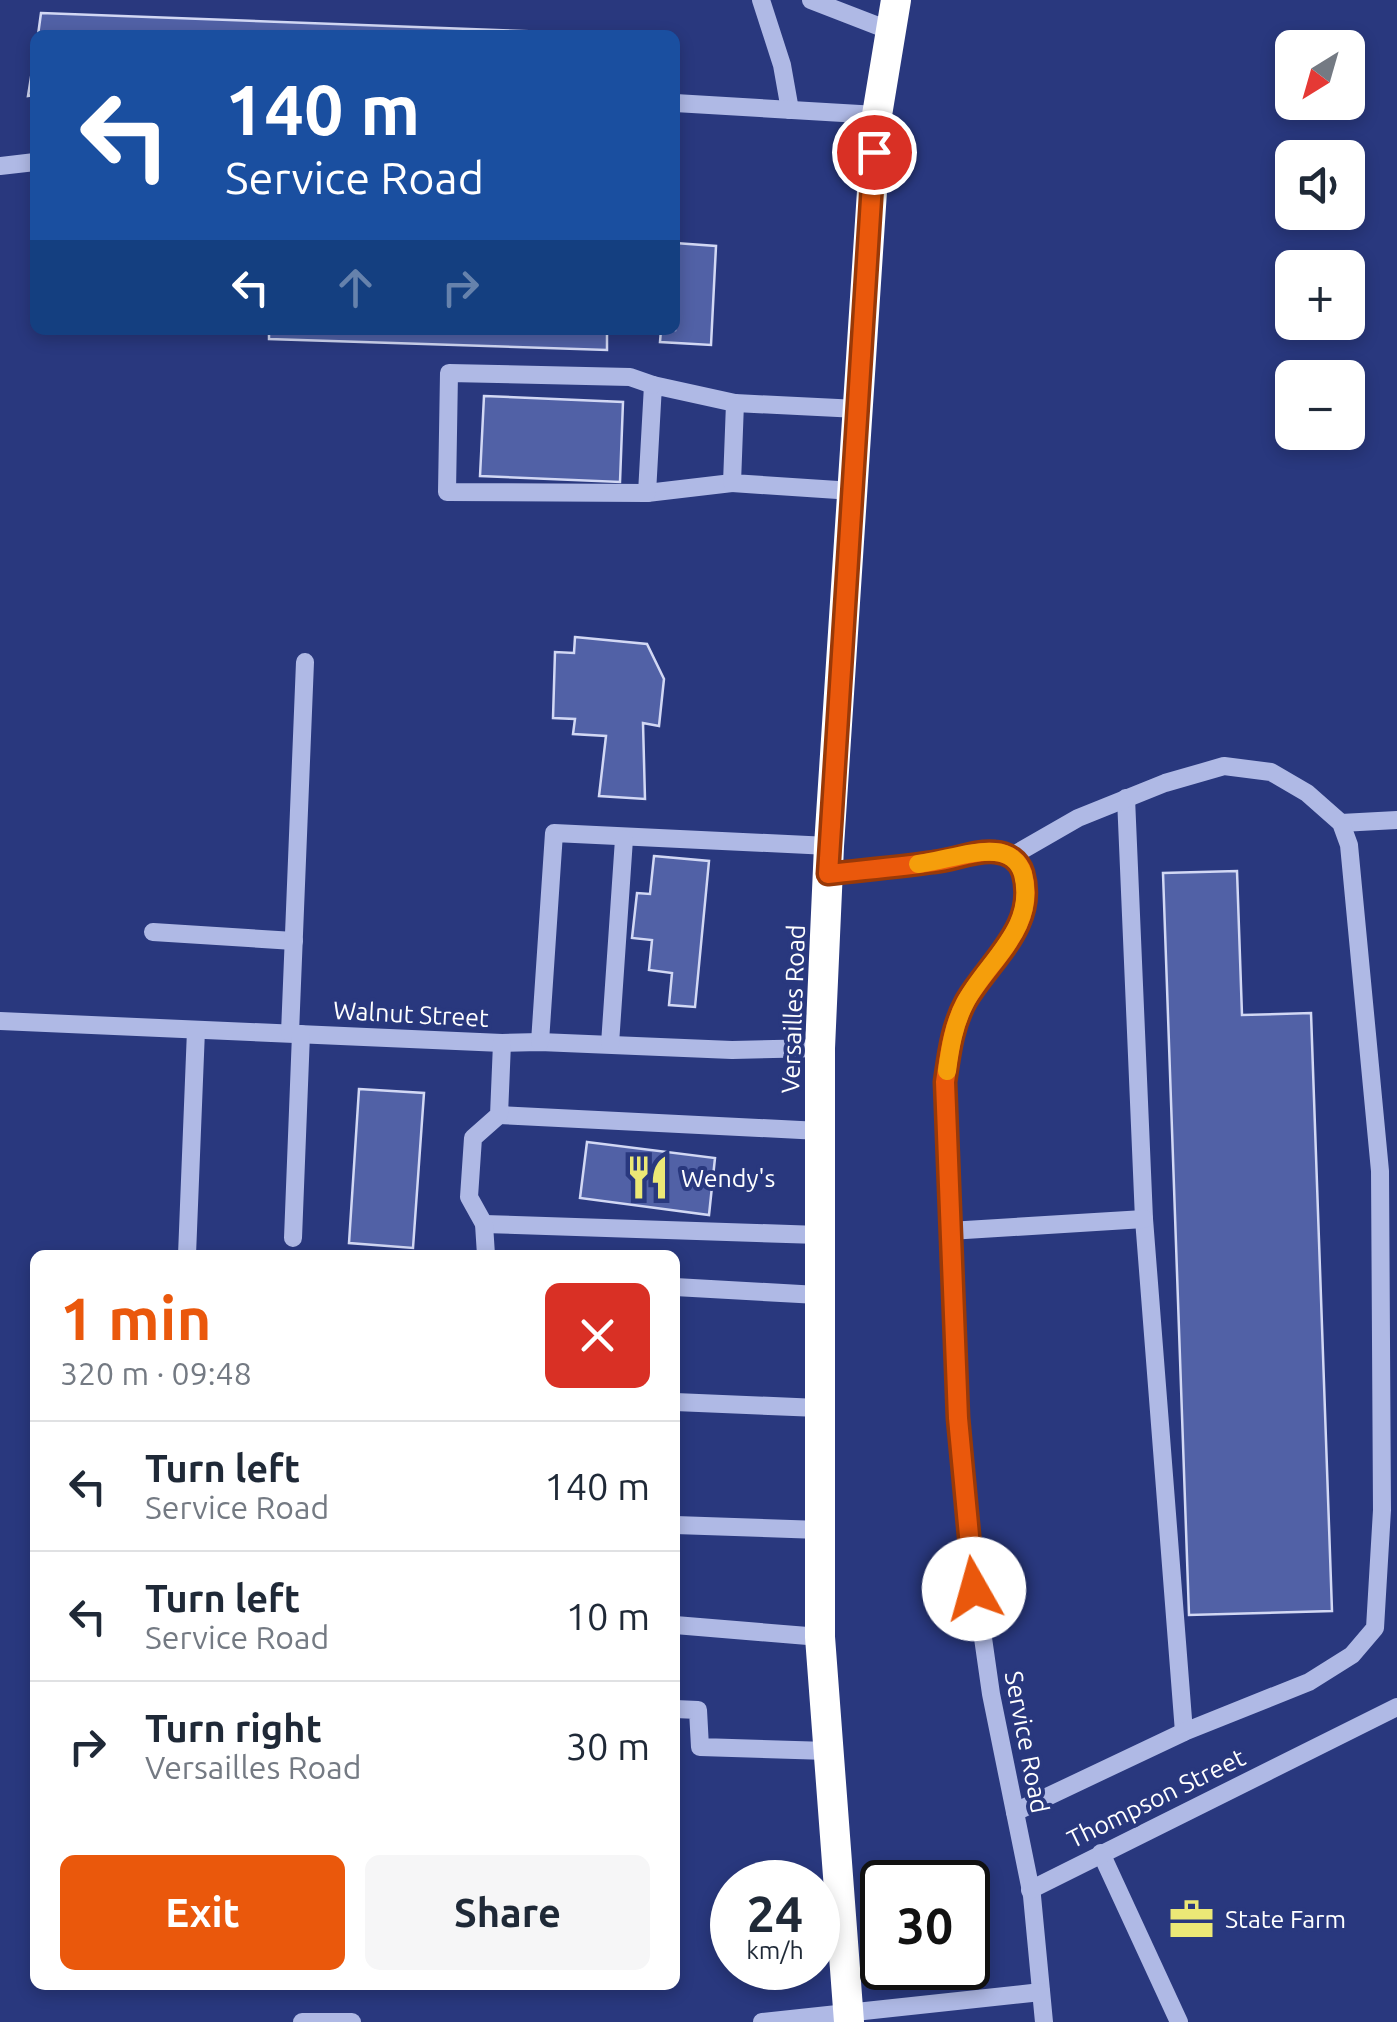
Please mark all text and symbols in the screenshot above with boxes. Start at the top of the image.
north arrow [1275,30,1365,120]
map controls [1275,30,1365,450]
icon: left [60,70,190,200]
text: 140 m [225,70,420,148]
pin [832,110,917,195]
icon: arrive [847,125,902,180]
button: sound [1275,140,1365,230]
text: Service Road [225,152,484,203]
button: + [1275,250,1365,340]
icon: left [223,260,278,315]
icon: ahead [328,260,383,315]
icon: right [433,260,488,315]
button: − [1275,360,1365,450]
street label: Versailles Road [776,924,810,1094]
street label: Walnut Street [332,996,490,1032]
restaurant icon: Wendy's [624,1154,672,1202]
place label: Wendy's [681,1164,775,1192]
button: close [545,1283,650,1388]
text: 1 min [60,1284,212,1351]
text: 320 m · 09:48 [60,1355,252,1391]
text: Turn left [145,1447,300,1489]
icon: left [60,1459,115,1514]
text: 140 m [544,1465,650,1507]
text: Service Road [145,1489,329,1525]
position arrow [922,1537,1026,1641]
text: Turn left [145,1577,300,1619]
icon: left [60,1589,115,1644]
text: 10 m [566,1595,650,1637]
text: Service Road [145,1619,329,1655]
street label: Service Road [1000,1669,1054,1815]
text: Turn right [145,1707,322,1749]
icon: right [60,1719,115,1774]
text: 30 m [566,1725,650,1767]
street label: Thompson Street [1063,1743,1250,1853]
text: Versailles Road [145,1749,361,1785]
button: Exit [60,1855,345,1970]
button: Share [365,1855,650,1970]
speed limit sign: 30 [860,1860,990,1990]
text: 24 [747,1885,803,1941]
office icon: State Farm [1168,1895,1216,1943]
place label: State Farm [1225,1905,1346,1933]
text: km/h [746,1936,804,1964]

